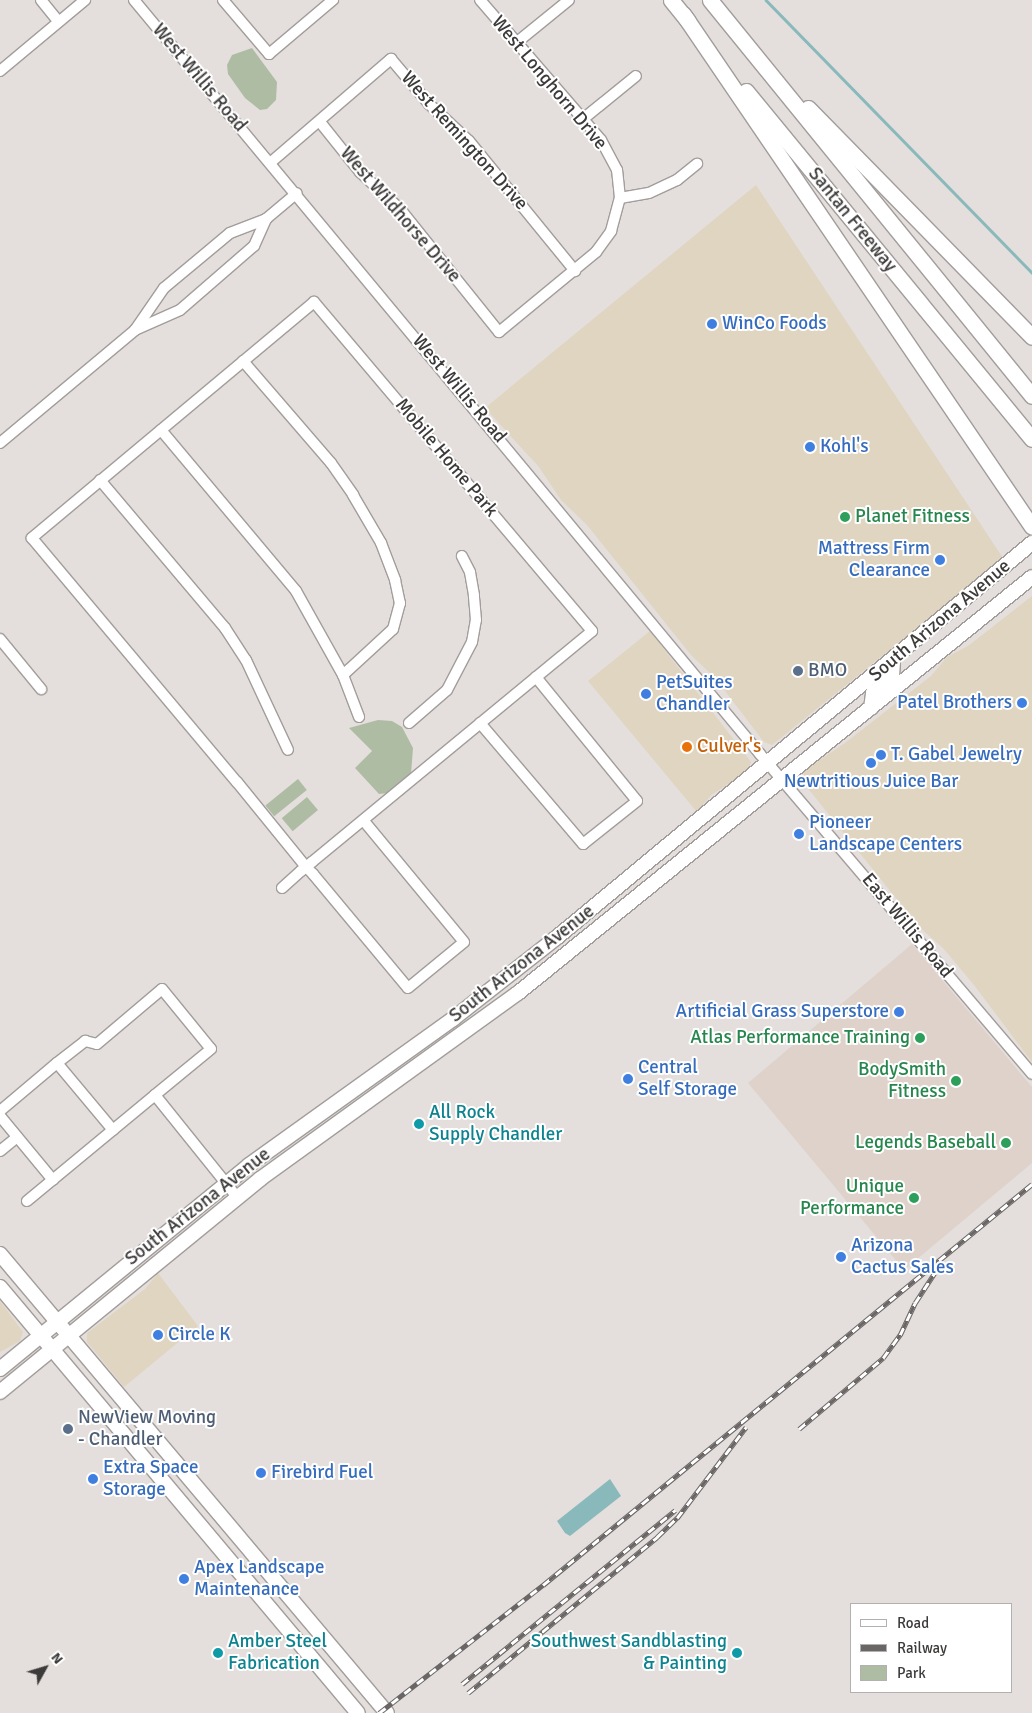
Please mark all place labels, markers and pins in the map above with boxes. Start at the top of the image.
place label: WinCo Foods [722,313,827,335]
marker: WinCo Foods [706,318,718,330]
place label: Kohl's [820,436,868,458]
marker: Kohl's [804,441,816,453]
place label: Planet Fitness [855,506,970,528]
marker: Planet Fitness [839,511,851,523]
place label: Mattress Firm Clearance [818,538,930,582]
marker: Mattress Firm Clearance [934,554,946,566]
place label: BMO [808,660,847,682]
marker: BMO [792,665,804,677]
place label: PetSuites Chandler [656,672,733,716]
marker: PetSuites Chandler [640,688,652,700]
place label: Patel Brothers [897,692,1012,714]
marker: Patel Brothers [1016,697,1028,709]
place label: Culver's [697,736,761,758]
marker: Culver's [681,741,693,753]
place label: T. Gabel Jewelry [891,744,1022,766]
marker: T. Gabel Jewelry [875,749,887,761]
marker: Newtritious Juice Bar [865,757,877,769]
place label: Newtritious Juice Bar [784,771,958,793]
place label: Pioneer Landscape Centers [809,812,962,856]
marker: Pioneer Landscape Centers [793,828,805,840]
place label: Artificial Grass Superstore [676,1001,889,1023]
marker: Artificial Grass Superstore [893,1006,905,1018]
place label: Atlas Performance Training [690,1027,910,1049]
marker: Atlas Performance Training [914,1032,926,1044]
place label: Central Self Storage [638,1057,737,1101]
place label: BodySmith Fitness [858,1059,946,1103]
marker: Central Self Storage [622,1073,634,1085]
marker: BodySmith Fitness [950,1075,962,1087]
place label: All Rock Supply Chandler [429,1102,562,1146]
marker: All Rock Supply Chandler [413,1118,425,1130]
place label: Legends Baseball [855,1132,996,1154]
marker: Legends Baseball [1000,1137,1012,1149]
place label: Unique Performance [800,1176,904,1220]
marker: Unique Performance [908,1192,920,1204]
place label: Arizona Cactus Sales [851,1235,954,1279]
marker: Arizona Cactus Sales [835,1251,847,1263]
place label: Circle K [168,1324,231,1346]
marker: Circle K [152,1329,164,1341]
place label: NewView Moving - Chandler [78,1407,216,1451]
marker: NewView Moving - Chandler [62,1423,74,1435]
place label: Extra Space Storage [103,1457,198,1501]
place label: Firebird Fuel [271,1462,373,1484]
marker: Firebird Fuel [255,1467,267,1479]
marker: Extra Space Storage [87,1473,99,1485]
place label: Apex Landscape Maintenance [194,1557,324,1601]
marker: Apex Landscape Maintenance [178,1573,190,1585]
place label: Amber Steel Fabrication [228,1631,327,1675]
place label: Southwest Sandblasting & Painting [531,1631,727,1675]
marker: Amber Steel Fabrication [212,1647,224,1659]
marker: Southwest Sandblasting & Painting [731,1647,743,1659]

